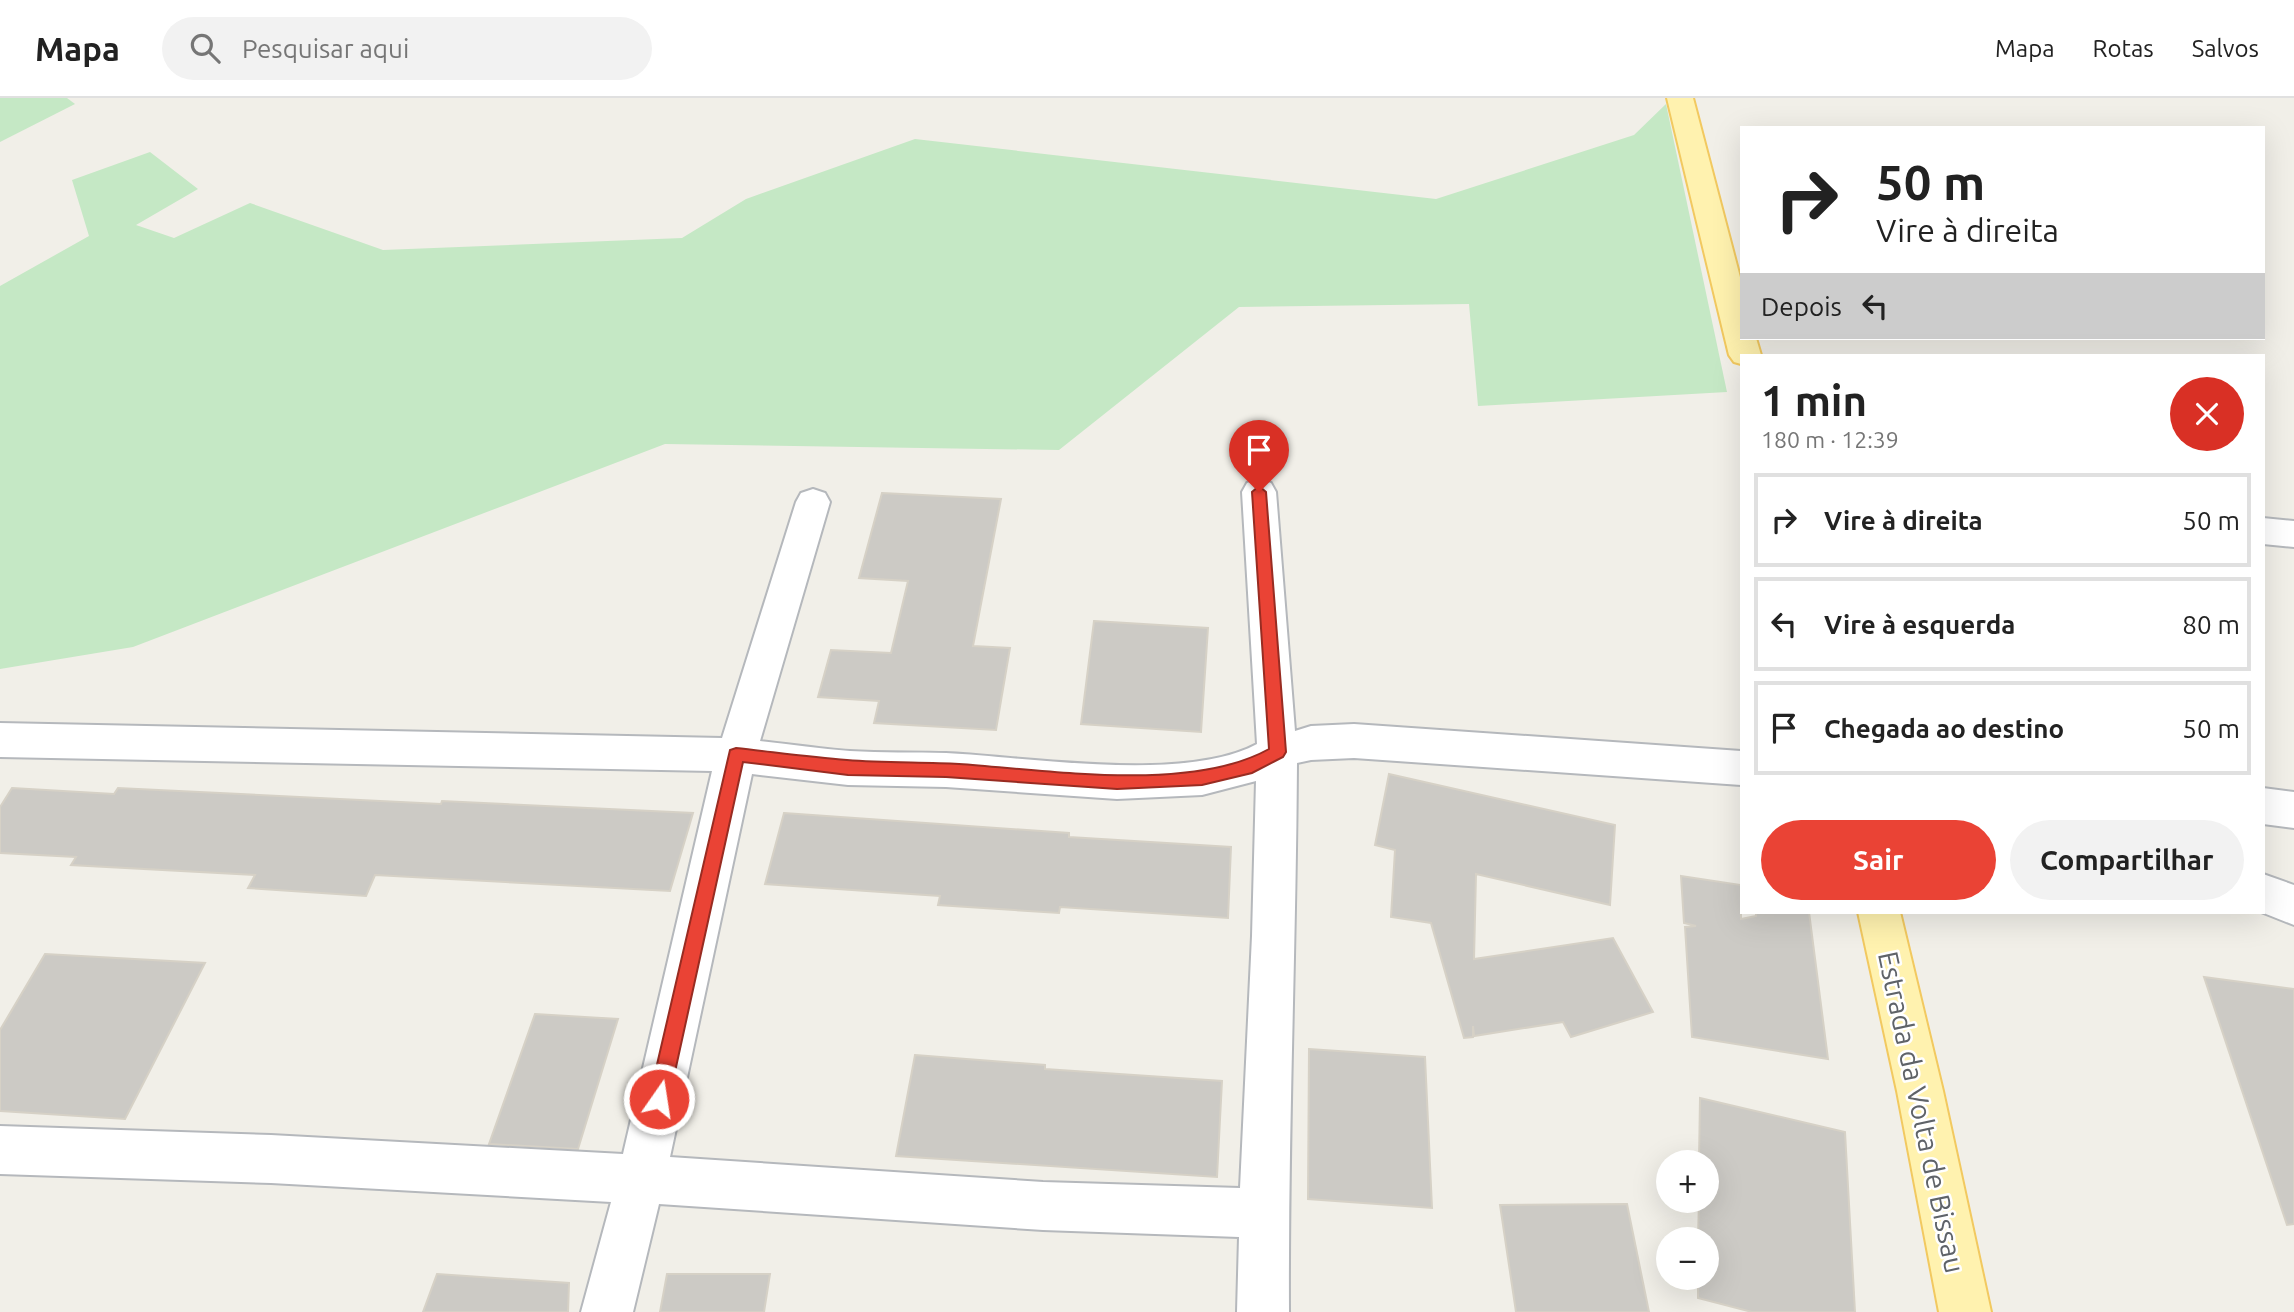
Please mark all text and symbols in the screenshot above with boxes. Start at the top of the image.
search box [162,17,652,80]
icon: search [186,29,224,67]
text: Mapa [35,30,120,67]
text: Pesquisar aqui [242,34,409,63]
text: Mapa [1995,35,2055,62]
text: Rotas [2093,35,2154,62]
text: Salvos [2192,35,2259,62]
icon: right [1761,154,1852,245]
text: 50 m [1876,154,1985,209]
text: Vire à direita [1876,212,2059,248]
icon: left [1856,287,1894,325]
text: Depois [1761,292,1842,321]
text: 1 min [1761,377,1867,424]
button: close [2170,377,2244,451]
pin [1229,420,1289,492]
text: 180 m · 12:39 [1761,427,1899,452]
icon: arrive [1240,431,1278,469]
icon: right [1765,501,1803,539]
text: Vire à direita [1824,506,1983,535]
text: 50 m [2182,506,2240,535]
icon: left [1765,605,1803,643]
text: Vire à esquerda [1824,610,2015,639]
text: 80 m [2182,610,2240,639]
icon: arrive [1765,709,1803,747]
text: Chegada ao destino [1824,714,2064,743]
text: 50 m [2182,714,2240,743]
button: Sair [1761,820,1996,900]
button: Compartilhar [2010,820,2244,900]
street label: Estrada da Volta de Bissau [1873,948,1971,1276]
position arrow [622,1062,696,1136]
map controls [1656,1150,1719,1290]
button: + [1656,1150,1719,1213]
button: − [1656,1227,1719,1290]

